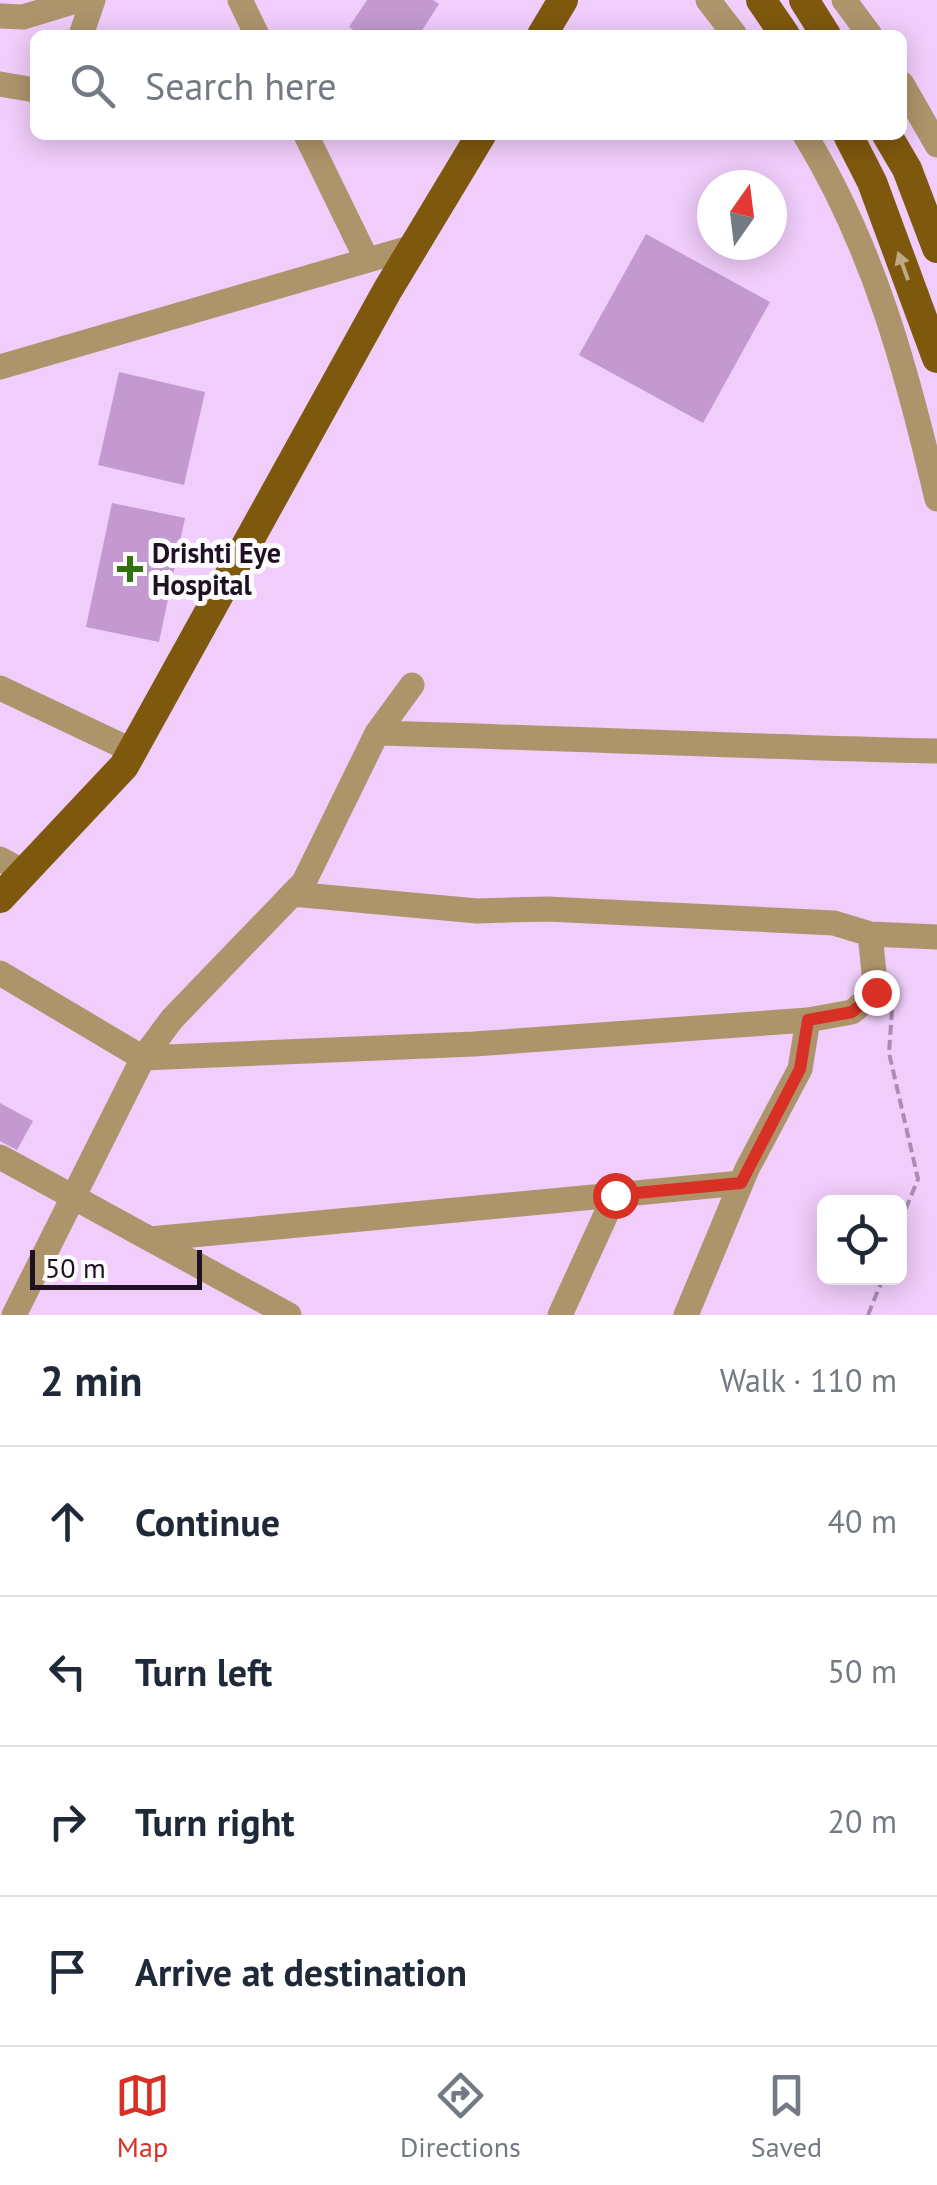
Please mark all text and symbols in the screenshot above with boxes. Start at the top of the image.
search box [30,30,907,140]
icon: search [65,58,120,113]
text: Search here [145,61,337,110]
north arrow [697,170,787,260]
one-way arrow [895,251,910,281]
place label: Drishti Eye Hospital [152,534,281,603]
marker: Drishti Eye Hospital [117,556,143,582]
route end [854,970,900,1016]
route start [593,1173,639,1219]
map controls [817,1195,907,1285]
button: locate [817,1195,907,1285]
scale bar [30,1245,202,1290]
text: 50 m [45,1249,106,1286]
text: 2 min [40,1353,142,1408]
text: Walk · 110 m [720,1359,897,1401]
icon: ahead [40,1494,95,1549]
text: Continue [135,1497,280,1546]
text: 40 m [828,1500,897,1542]
icon: left [40,1644,95,1699]
text: Turn left [135,1647,272,1696]
text: 50 m [828,1650,897,1692]
icon: right [40,1794,95,1849]
text: Turn right [135,1797,295,1846]
text: 20 m [828,1800,897,1842]
icon: arrive [40,1944,95,1999]
text: Arrive at destination [135,1947,467,1996]
tab: Map [115,2068,170,2165]
tab: Directions [400,2068,521,2165]
tab: Saved [751,2068,822,2165]

